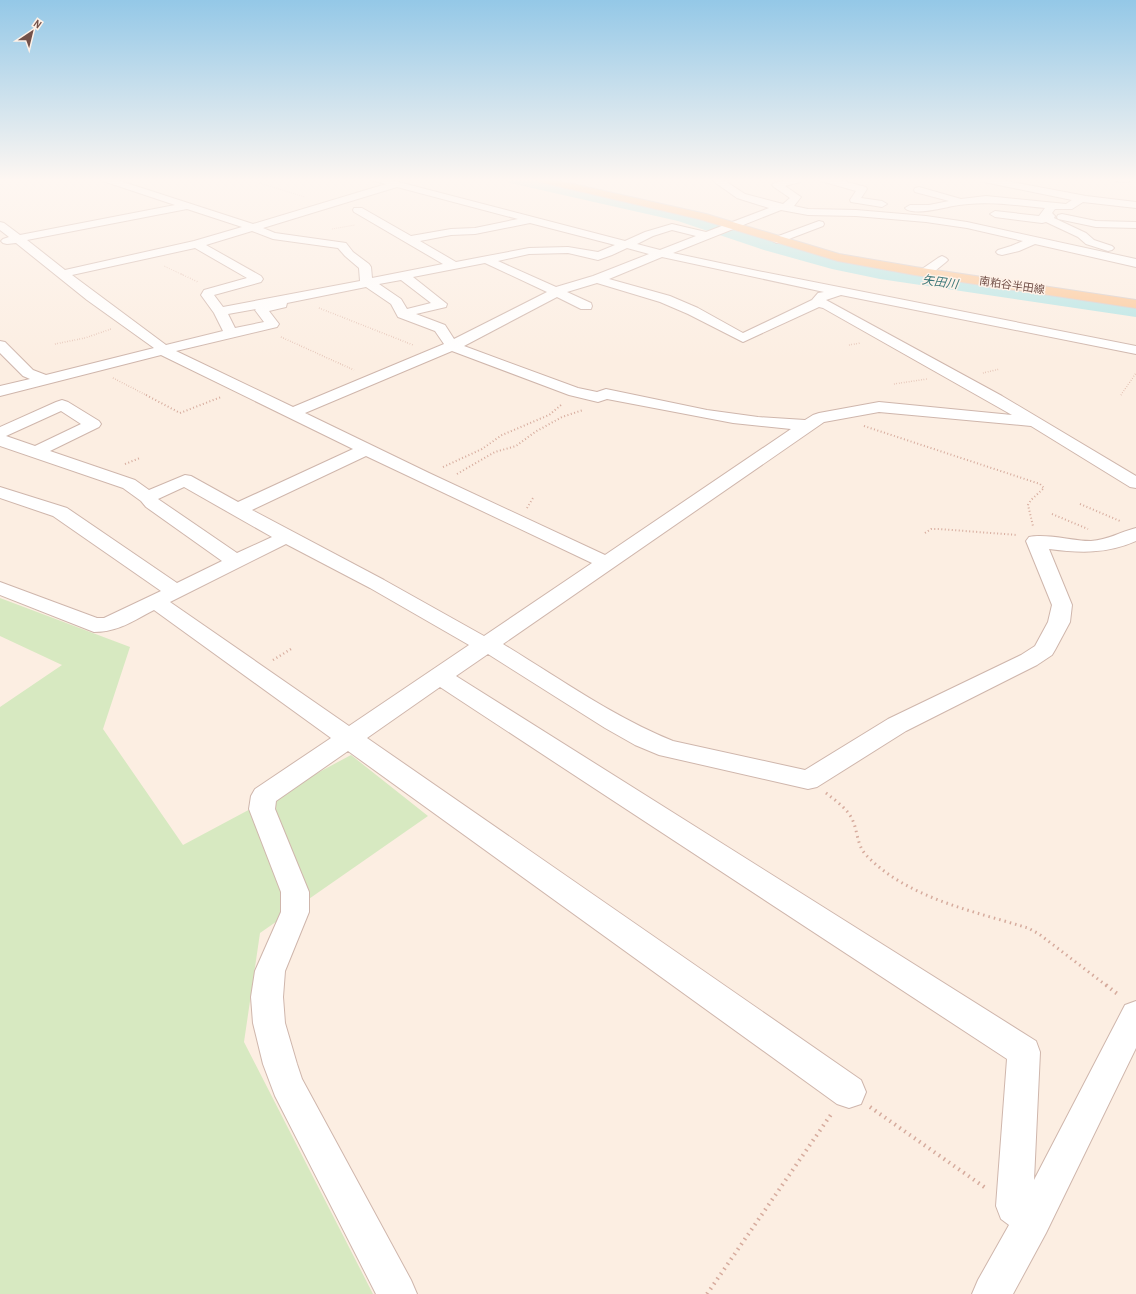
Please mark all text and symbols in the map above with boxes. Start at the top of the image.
north arrow [12,12,52,52]
text: N [31,16,44,31]
water label: 矢田川 [921,272,961,293]
street label: 南粕谷半田線 [978,273,1046,297]

